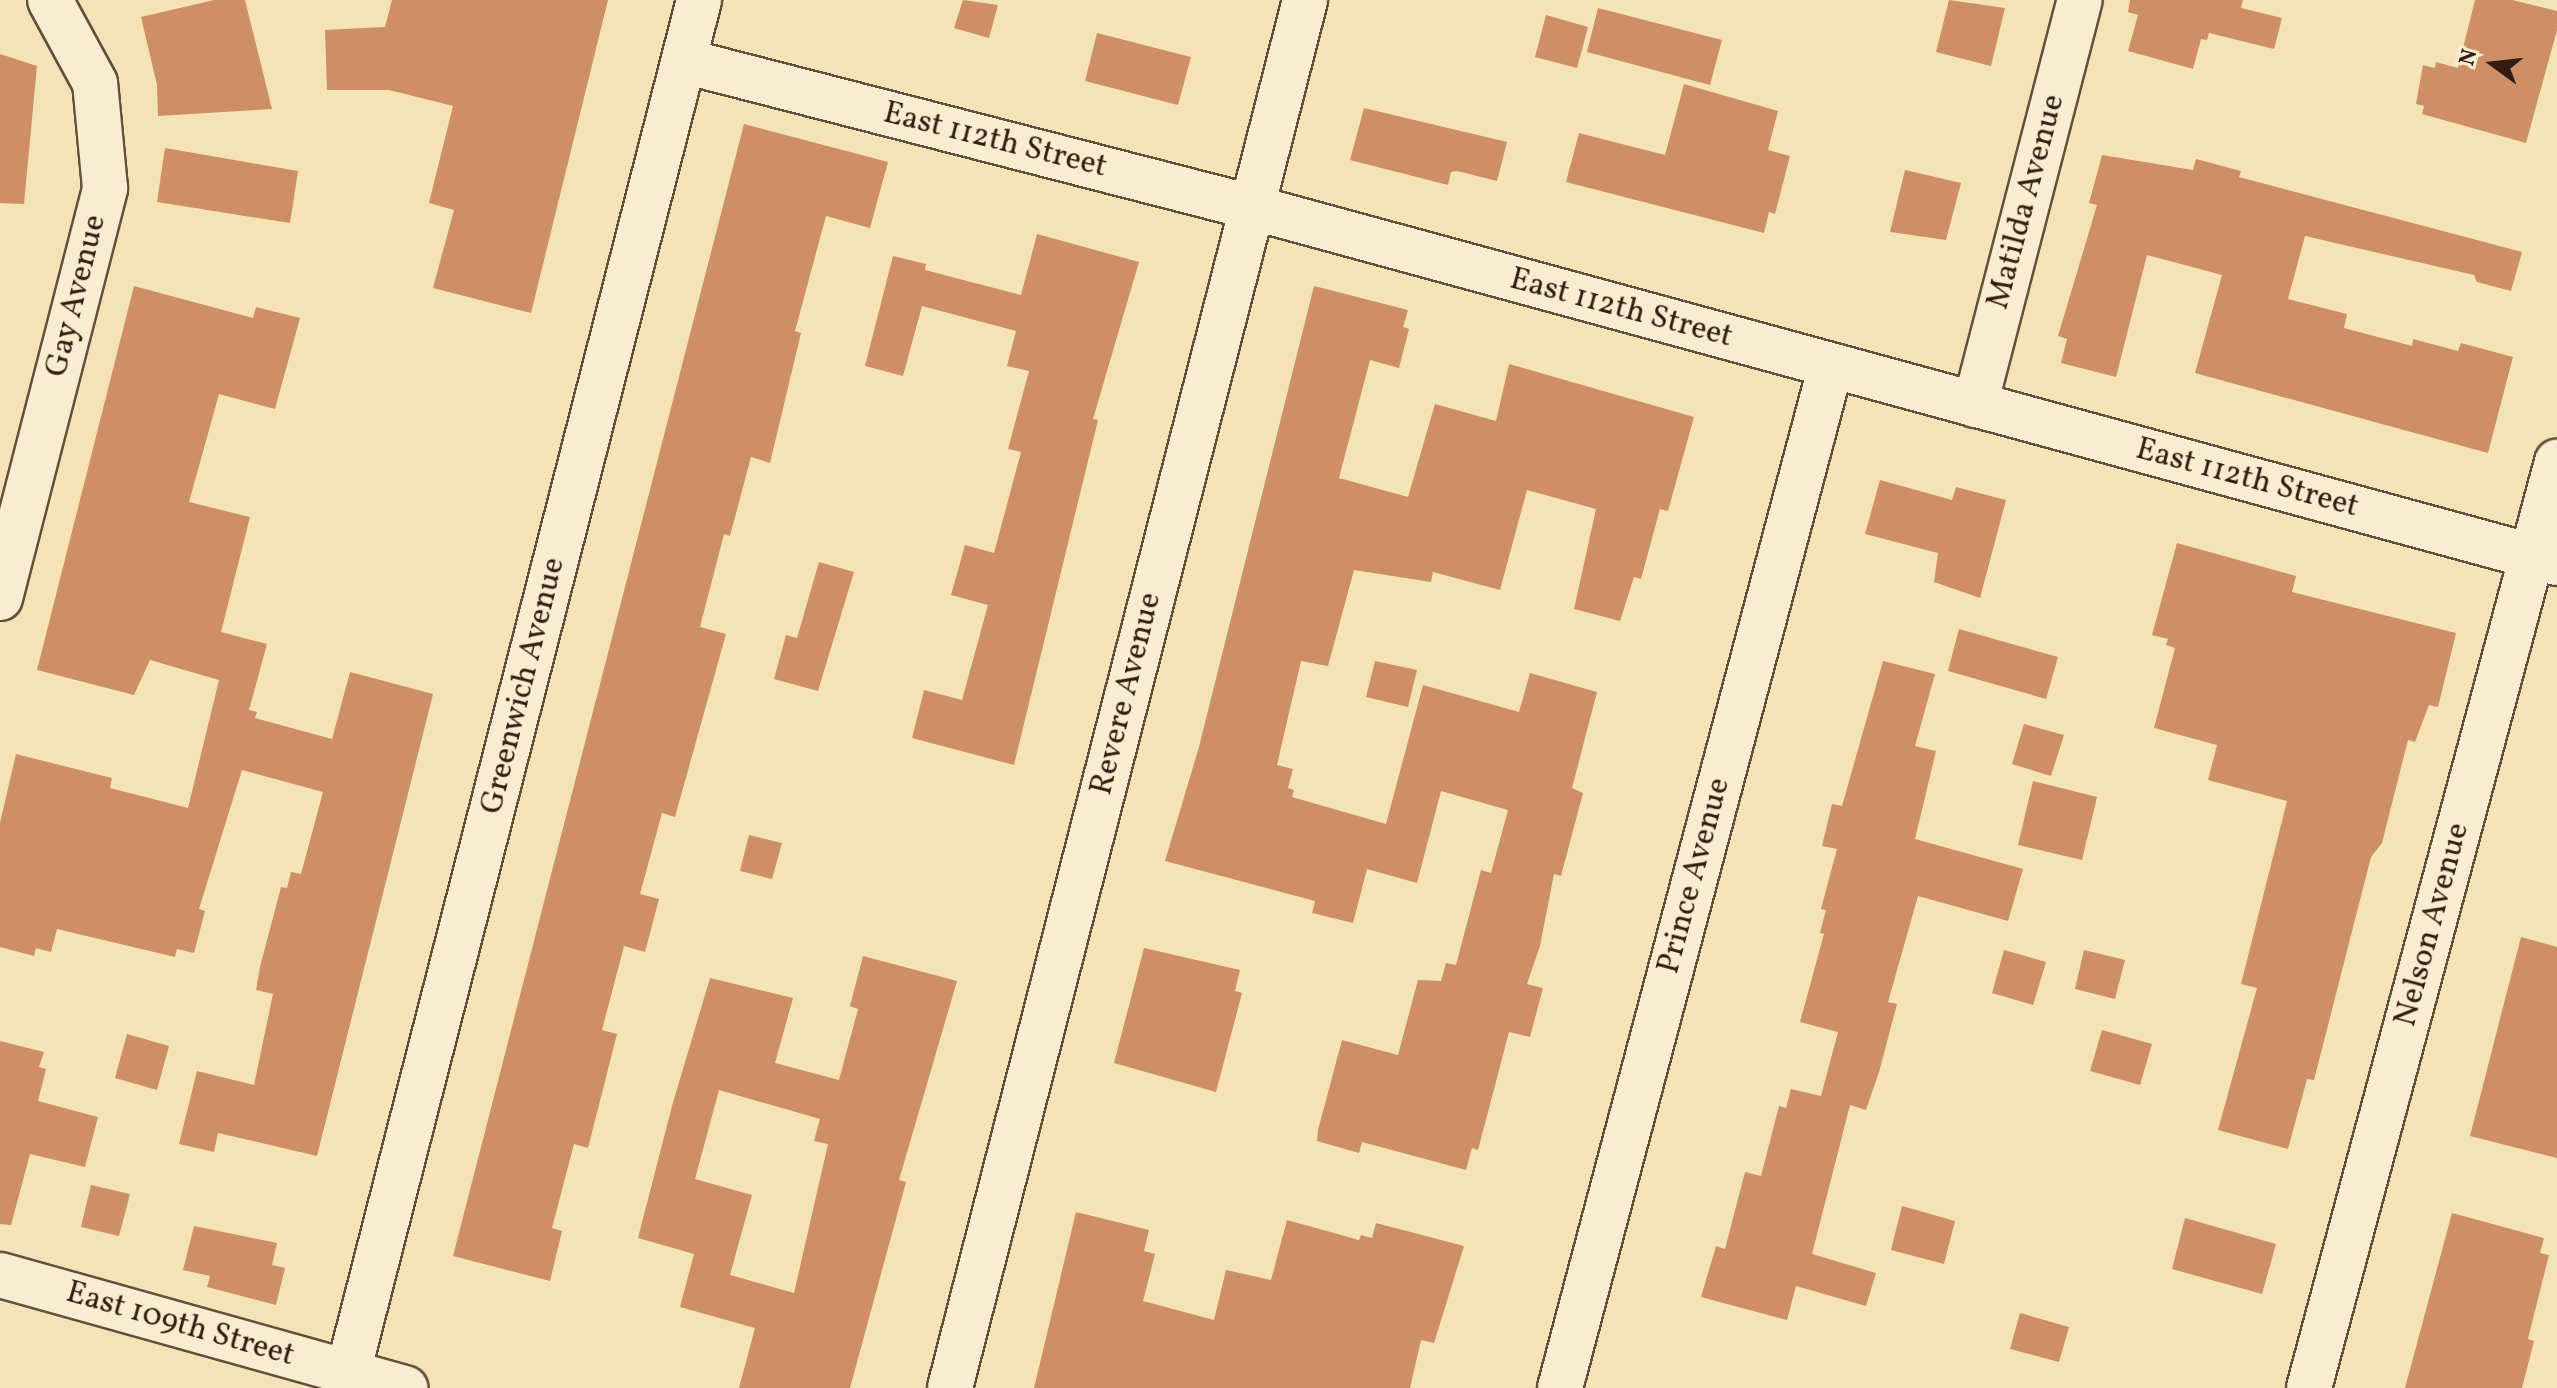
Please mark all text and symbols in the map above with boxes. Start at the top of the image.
north arrow [2453,24,2533,104]
text: N [2452,46,2486,69]
street label: Matilda Avenue [1980,90,2074,314]
street label: East 112th Street [879,95,1111,187]
street label: Gay Avenue [38,210,116,382]
street label: East 112th Street [1505,261,1737,357]
street label: East 112th Street [2131,431,2363,527]
street label: Greenwich Avenue [474,554,574,818]
street label: Revere Avenue [1083,589,1171,799]
street label: Prince Avenue [1650,774,1740,978]
street label: Nelson Avenue [2387,819,2479,1031]
street label: East 109th Street [61,1274,299,1376]

